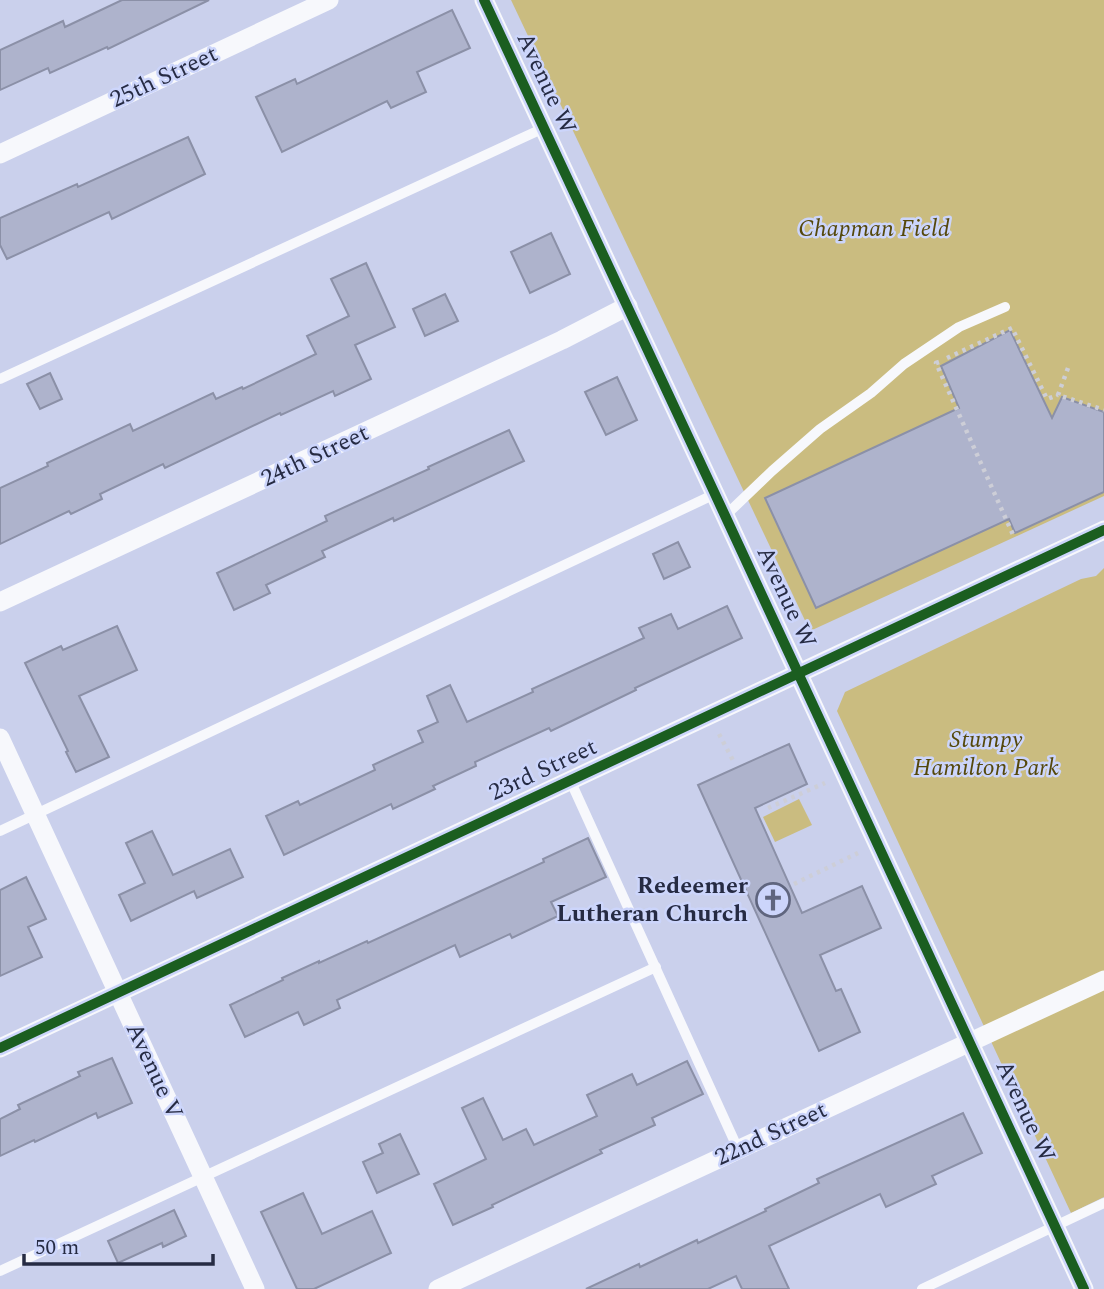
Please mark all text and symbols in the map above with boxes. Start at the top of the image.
street label: Avenue W [507,26,585,140]
street label: 25th Street [104,36,224,118]
park label: Chapman Field [798,211,950,247]
street label: 24th Street [255,415,375,497]
street label: Avenue W [747,540,825,654]
park label: Stumpy Hamilton Park [913,722,1059,786]
street label: 23rd Street [483,729,603,811]
place label: Redeemer Lutheran Church [556,868,749,932]
church icon: Redeemer Lutheran Church [754,881,792,919]
street label: Avenue V [116,1017,192,1125]
street label: Avenue W [986,1054,1064,1168]
street label: 22nd Street [709,1092,833,1176]
scale bar [24,1222,214,1266]
text: 50 m [35,1232,79,1264]

